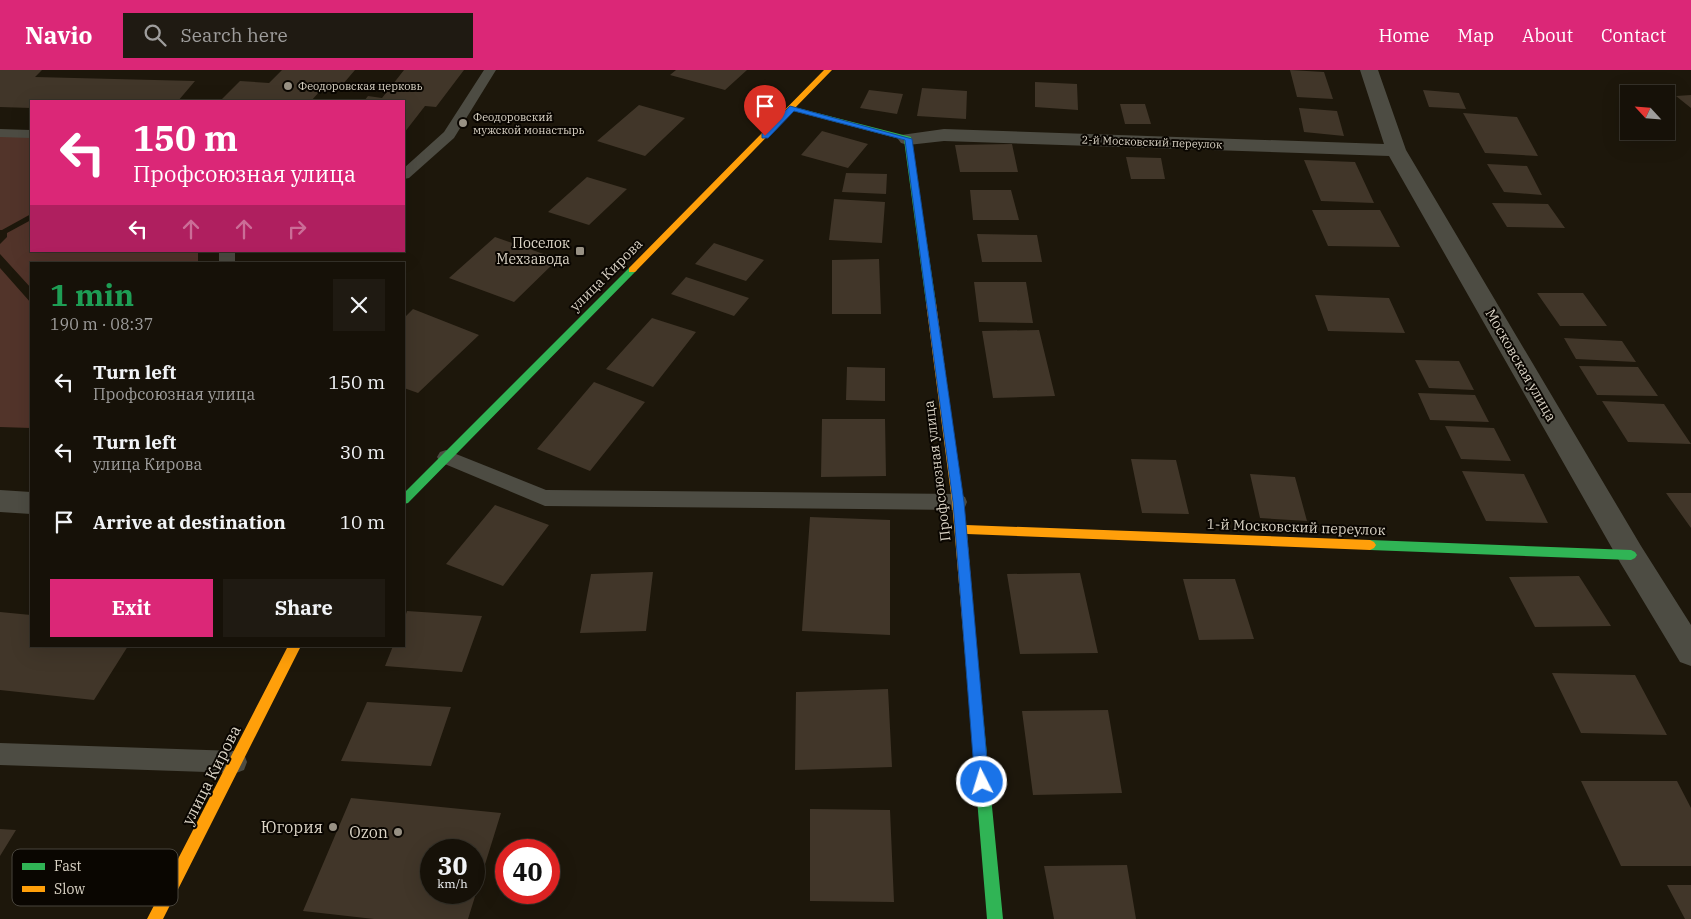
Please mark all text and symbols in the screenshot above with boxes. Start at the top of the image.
search box [123,13,473,58]
text: Navio [25,19,93,51]
icon: search [141,21,169,49]
text: Search here [181,23,288,47]
text: Home [1378,24,1430,47]
text: Map [1458,24,1494,47]
text: About [1522,24,1573,47]
text: Contact [1601,24,1666,47]
place label: Феодоровская церковь [298,79,423,93]
marker: Феодоровская церковь [282,80,294,92]
pin [744,85,786,136]
north arrow [1620,85,1675,140]
map controls [1620,85,1675,140]
icon: arrive [751,92,779,120]
place label: Феодоровский мужской монастырь [473,110,585,137]
text: 150 m [133,115,238,161]
marker: Феодоровский мужской монастырь [457,117,469,129]
icon: left [50,120,115,185]
street label: 2-й Московский переулок [1081,133,1223,151]
text: Профсоюзная улица [133,159,356,188]
icon: left [124,215,152,243]
icon: ahead [177,215,205,243]
icon: ahead [230,215,258,243]
icon: right [283,215,311,243]
place label: Поселок Мехзавода [496,234,570,268]
street label: улица Кирова [566,235,646,315]
marker: Поселок Мехзавода [574,245,586,257]
text: 1 min [50,275,134,314]
button: close [333,279,385,331]
street label: Московская улица [1481,305,1561,425]
text: 190 m · 08:37 [50,314,153,334]
text: Turn left [93,360,176,384]
icon: left [50,368,78,396]
text: 150 m [328,370,385,394]
text: Профсоюзная улица [93,384,255,404]
street label: Профсоюзная улица [919,399,955,542]
text: Turn left [93,430,176,454]
icon: left [50,438,78,466]
text: 30 m [340,440,385,464]
text: улица Кирова [93,454,202,474]
icon: arrive [50,508,78,536]
text: Arrive at destination [93,510,286,534]
text: 10 m [340,510,385,534]
street label: 1-й Московский переулок [1206,515,1386,539]
button: Exit [50,579,213,637]
button: Share [223,579,385,637]
street label: улица Кирова [177,722,245,828]
position arrow [955,755,1007,807]
place label: Югория [261,817,323,837]
marker: Югория [327,821,339,833]
place label: Ozon [349,822,388,842]
marker: Ozon [392,826,404,838]
speed limit sign: 40 [495,839,560,904]
legend [12,849,178,906]
text: 30 [437,849,468,882]
text: Fast [54,857,82,875]
text: km/h [437,876,468,891]
text: Slow [54,880,85,898]

